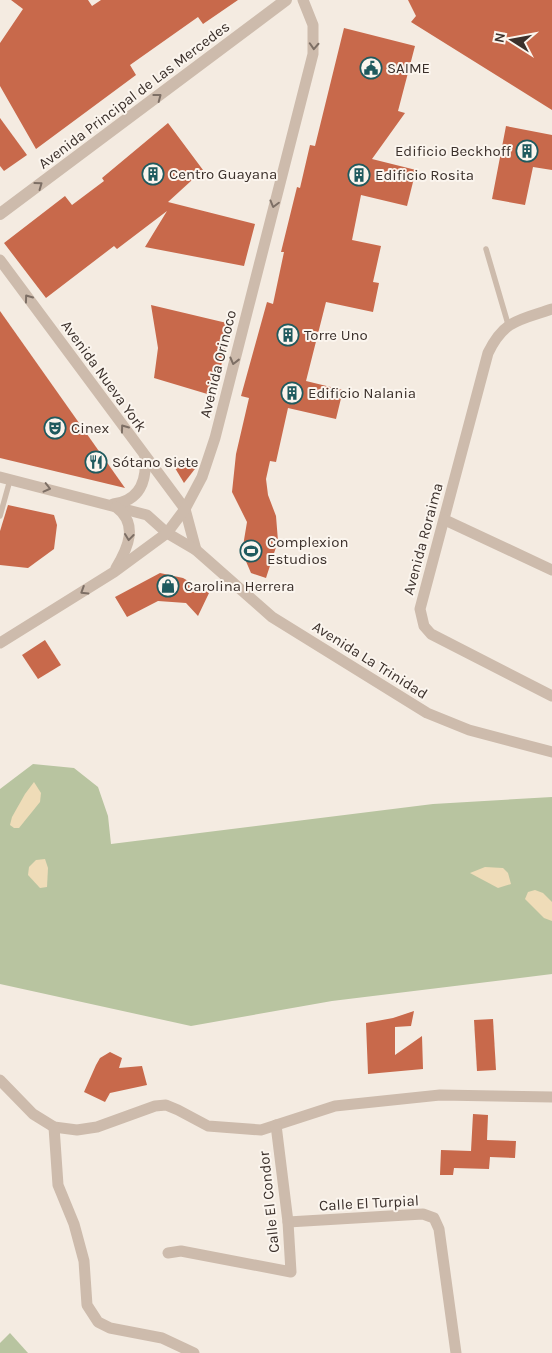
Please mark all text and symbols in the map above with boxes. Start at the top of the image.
north arrow [487,15,537,65]
street label: Avenida Principal de Las Mercedes [35,17,233,173]
text: N [490,31,509,44]
one-way arrow [308,43,319,51]
public building icon: SAIME [359,56,383,80]
place label: SAIME [387,59,430,77]
one-way arrow [152,95,161,103]
building icon: Edificio Beckhoff [515,139,539,163]
place label: Edificio Beckhoff [395,142,512,160]
building icon: Centro Guayana [141,162,165,186]
building icon: Edificio Rosita [347,163,371,187]
place label: Centro Guayana [169,165,277,183]
place label: Edificio Rosita [375,166,474,184]
one-way arrow [33,183,42,191]
one-way arrow [269,199,279,207]
one-way arrow [25,295,33,304]
street label: Avenida Orinoco [196,308,240,420]
street label: Avenida Nueva York [57,317,151,435]
building icon: Torre Uno [276,323,300,347]
place label: Torre Uno [304,326,368,344]
one-way arrow [229,357,240,366]
building icon: Edificio Nalania [280,381,304,405]
place label: Edificio Nalania [308,384,416,402]
theatre icon: Cinex [43,416,67,440]
place label: Cinex [71,419,109,437]
one-way arrow [121,424,130,434]
restaurant icon: Sótano Siete [84,450,108,474]
place label: Sótano Siete [112,453,199,471]
street label: Avenida Roraima [399,481,447,597]
one-way arrow [43,482,52,493]
one-way arrow [124,533,135,541]
place label: Complexion Estudios [267,533,349,568]
sports icon: Complexion Estudios [239,539,263,563]
shop icon: Carolina Herrera [156,574,180,598]
place label: Carolina Herrera [184,577,295,595]
one-way arrow [80,584,89,594]
street label: Avenida La Trinidad [309,617,431,703]
street label: Calle El Condor [255,1150,283,1254]
street label: Calle El Turpial [319,1191,419,1215]

